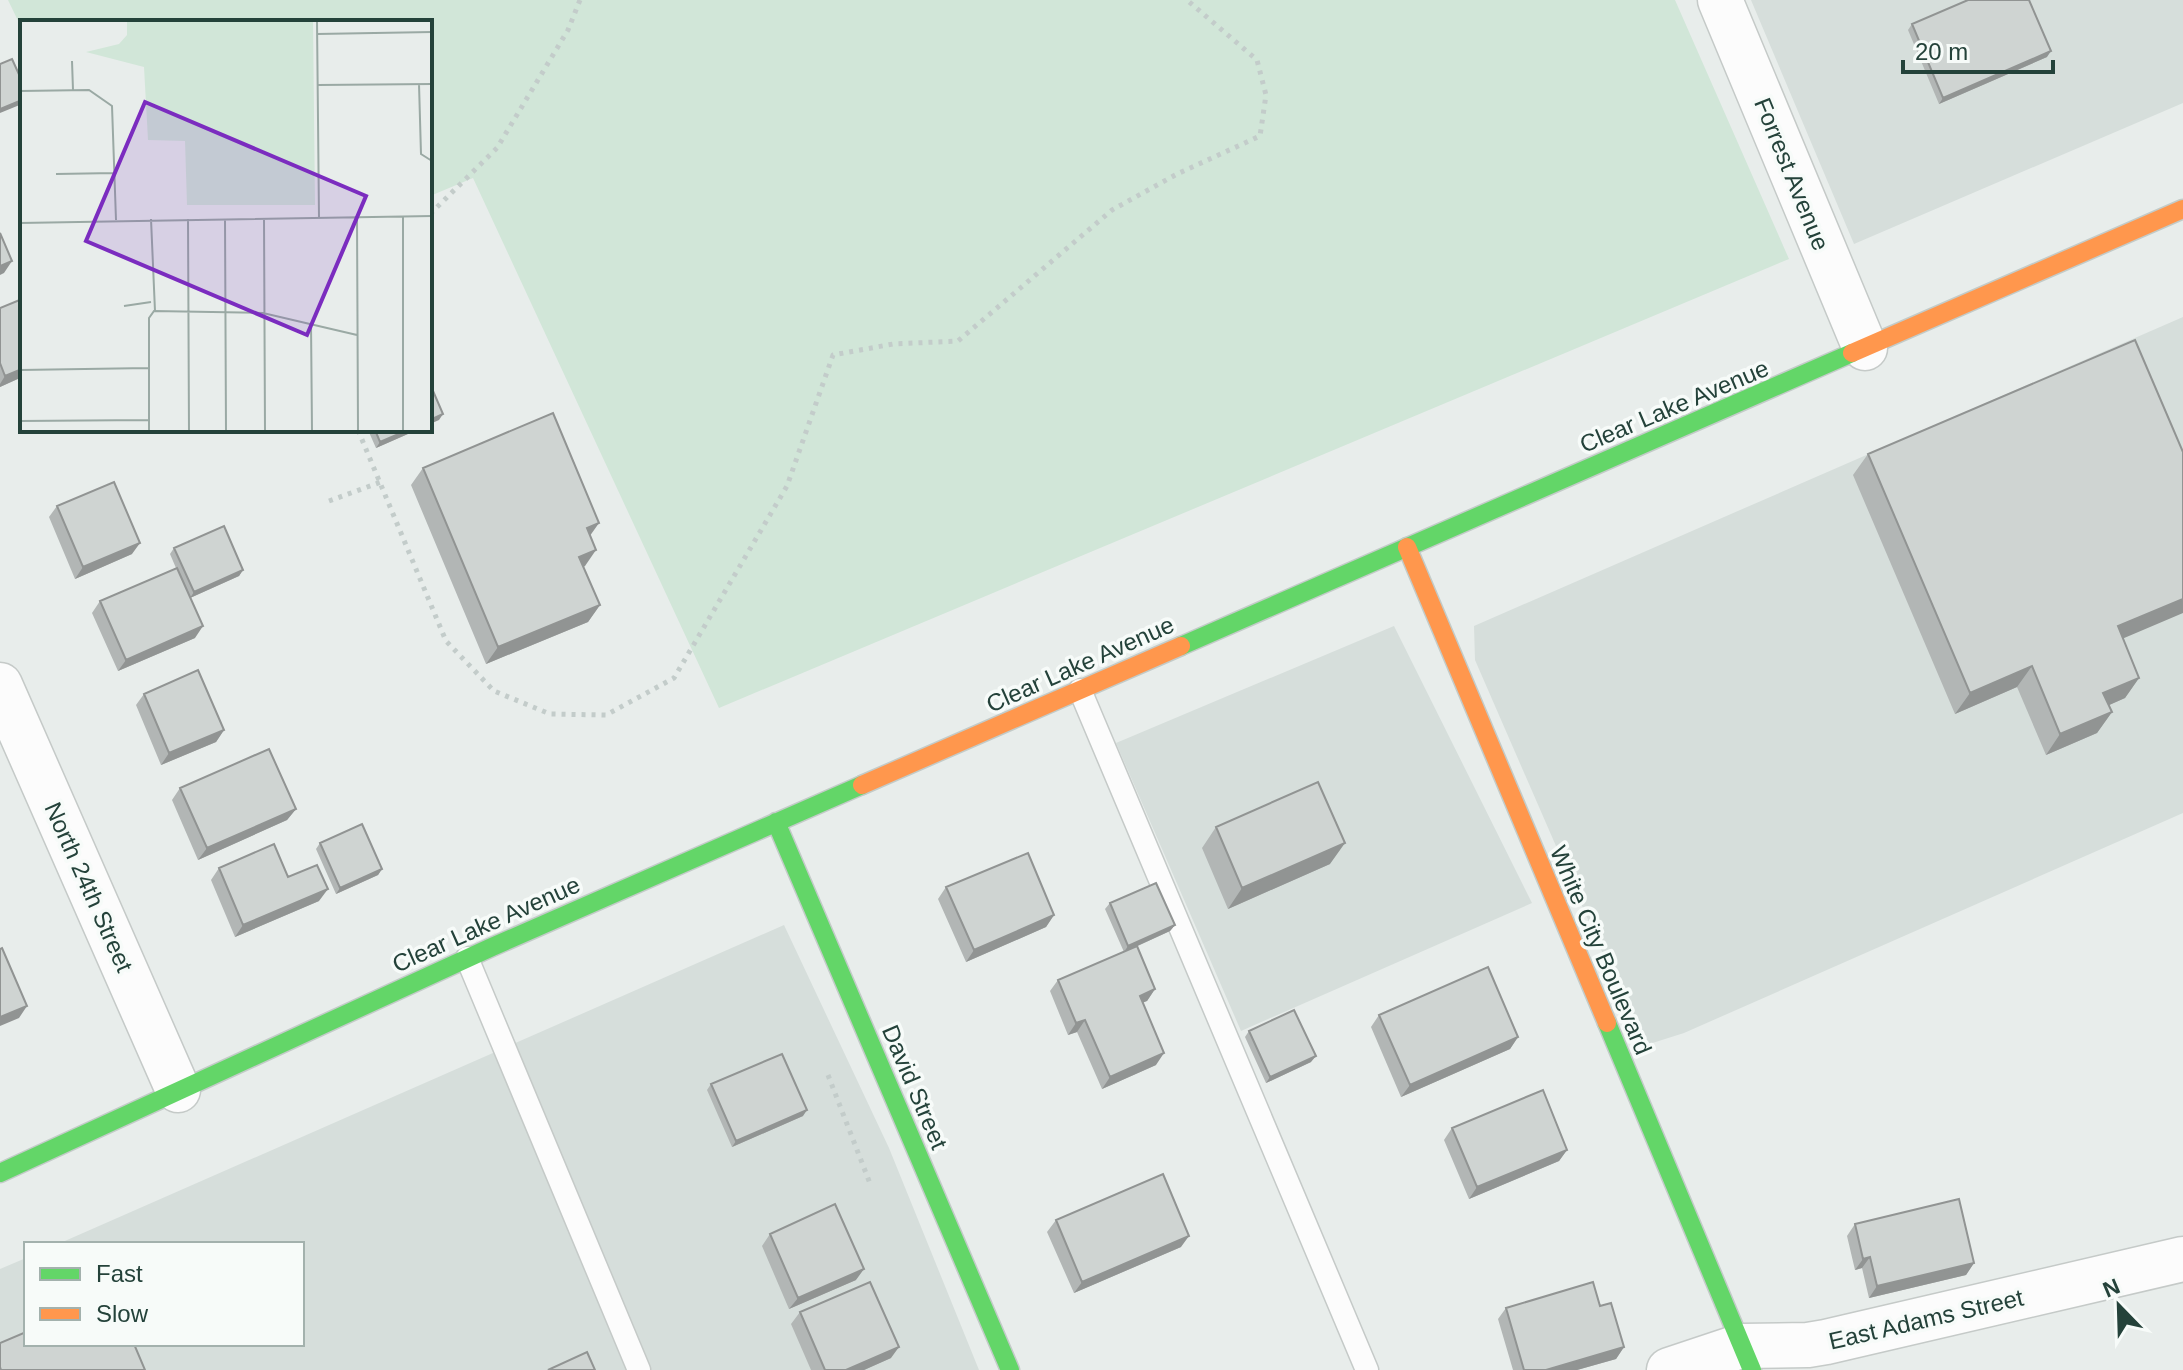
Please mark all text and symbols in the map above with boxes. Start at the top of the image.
inset map [20,20,432,432]
scale bar [1903,24,2053,74]
text: 20 m [1915,38,1968,65]
street label: Forrest Avenue [1749,94,1835,254]
street label: Clear Lake Avenue [1576,354,1772,458]
street label: Clear Lake Avenue [982,611,1178,717]
street label: North 24th Street [39,798,139,976]
street label: White City Boulevard [1545,842,1657,1058]
street label: Clear Lake Avenue [388,871,584,977]
street label: David Street [877,1021,953,1153]
legend [24,1242,304,1346]
text: Fast [96,1260,143,1287]
north arrow [2079,1266,2159,1346]
text: N [2099,1273,2124,1303]
street label: East Adams Street [1826,1283,2026,1355]
text: Slow [96,1300,149,1327]

